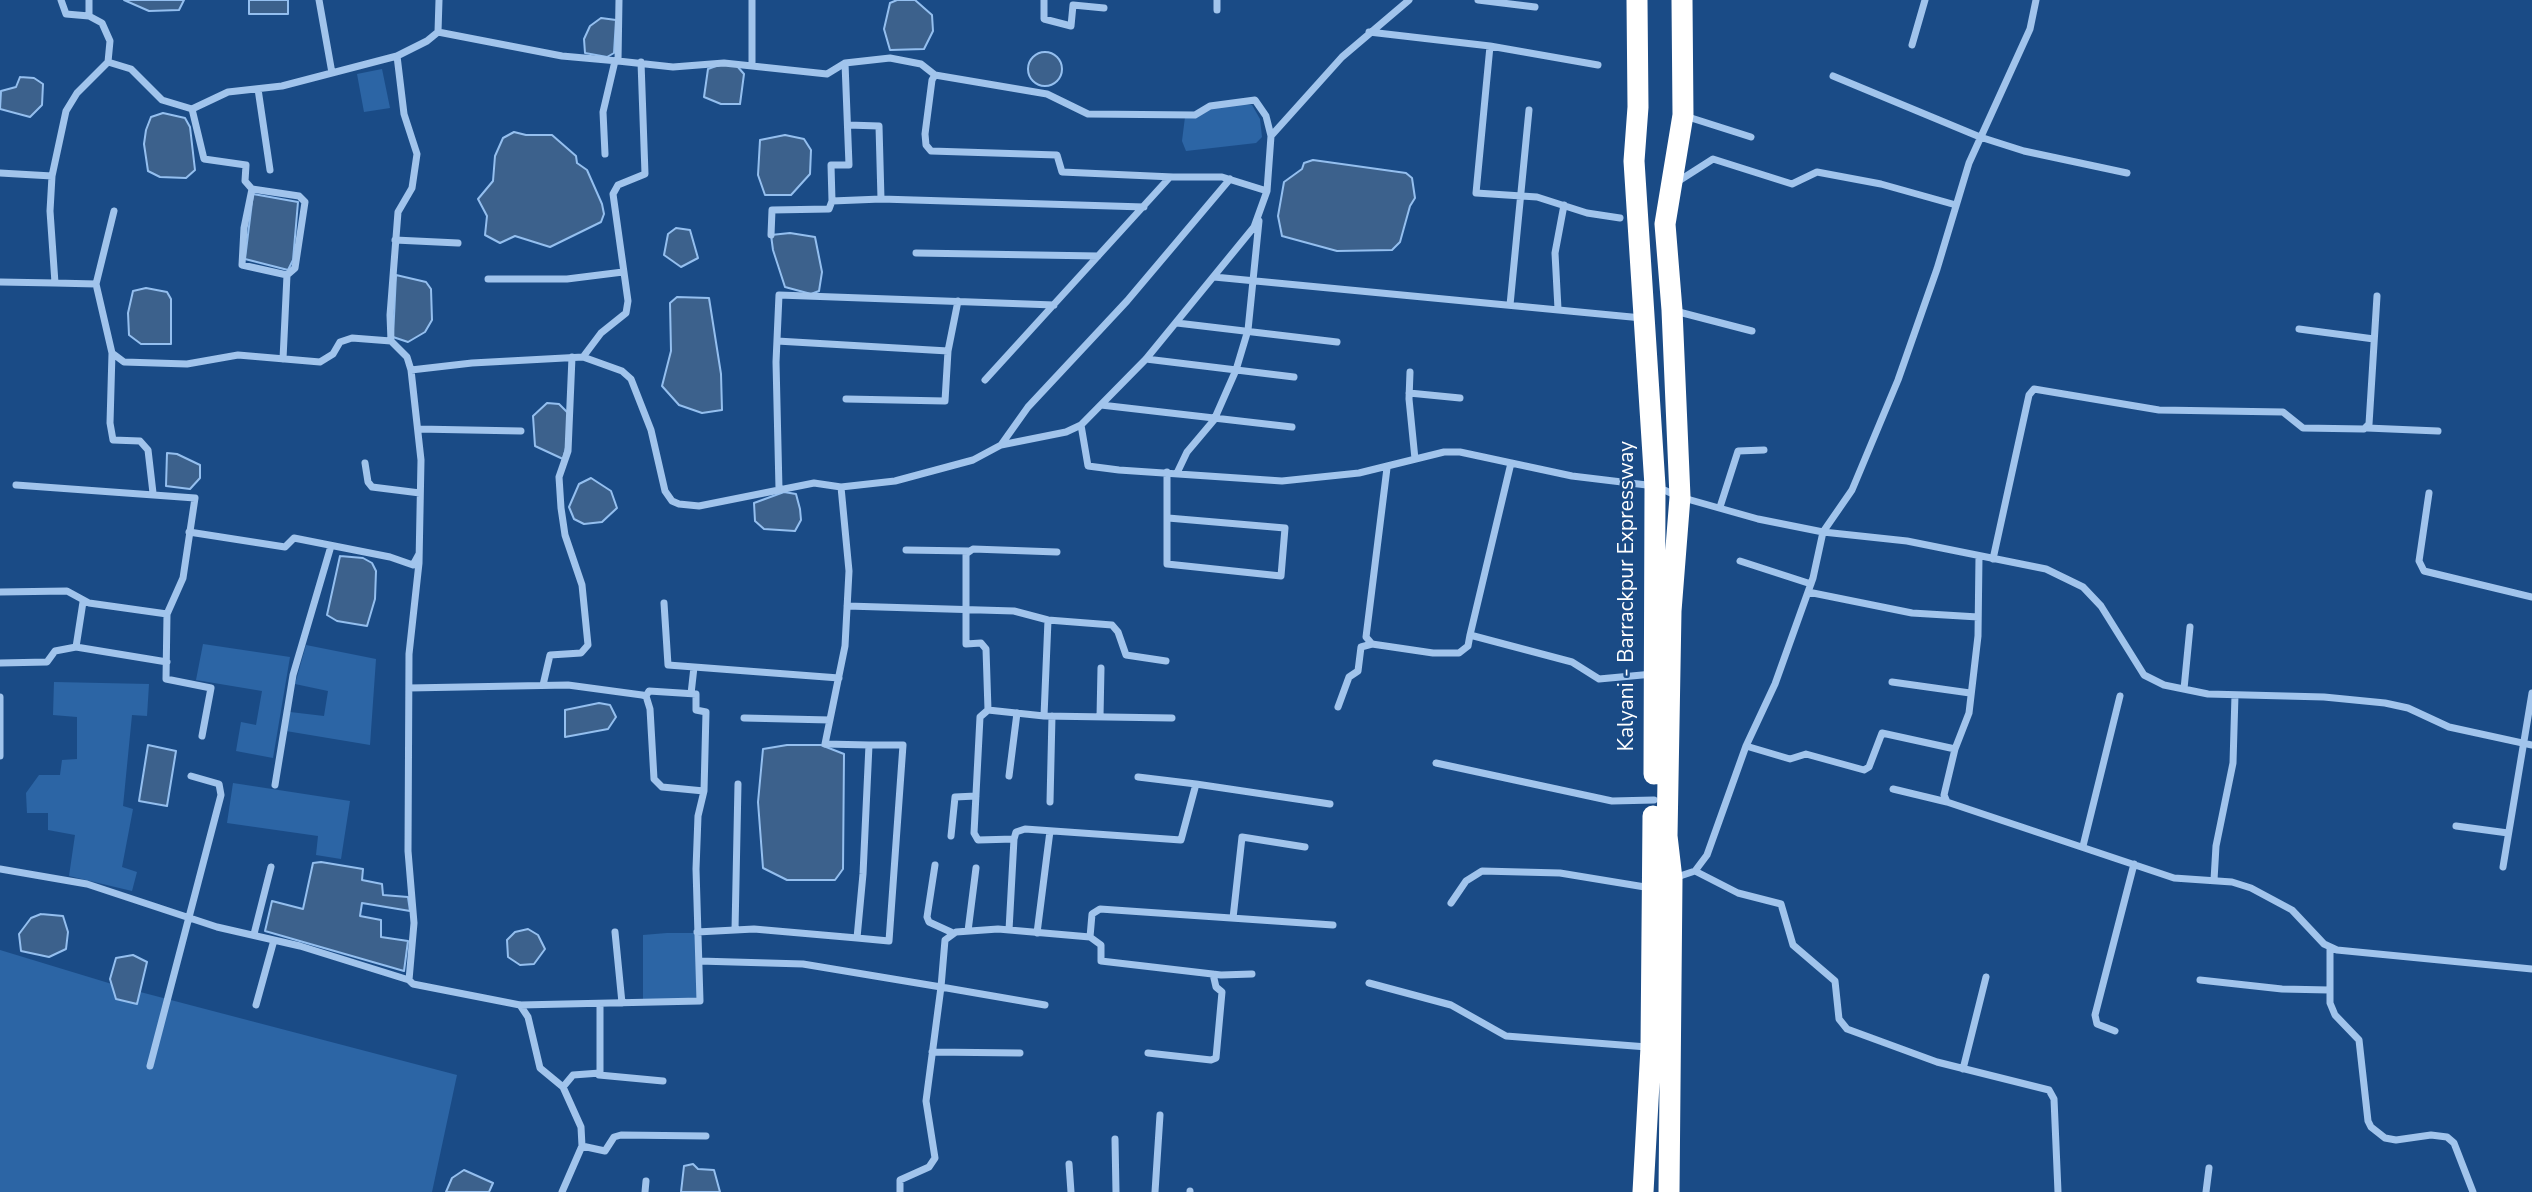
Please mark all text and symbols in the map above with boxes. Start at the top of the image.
street label: Kalyani - Barrackpur Expressway [1615,441,1641,751]

